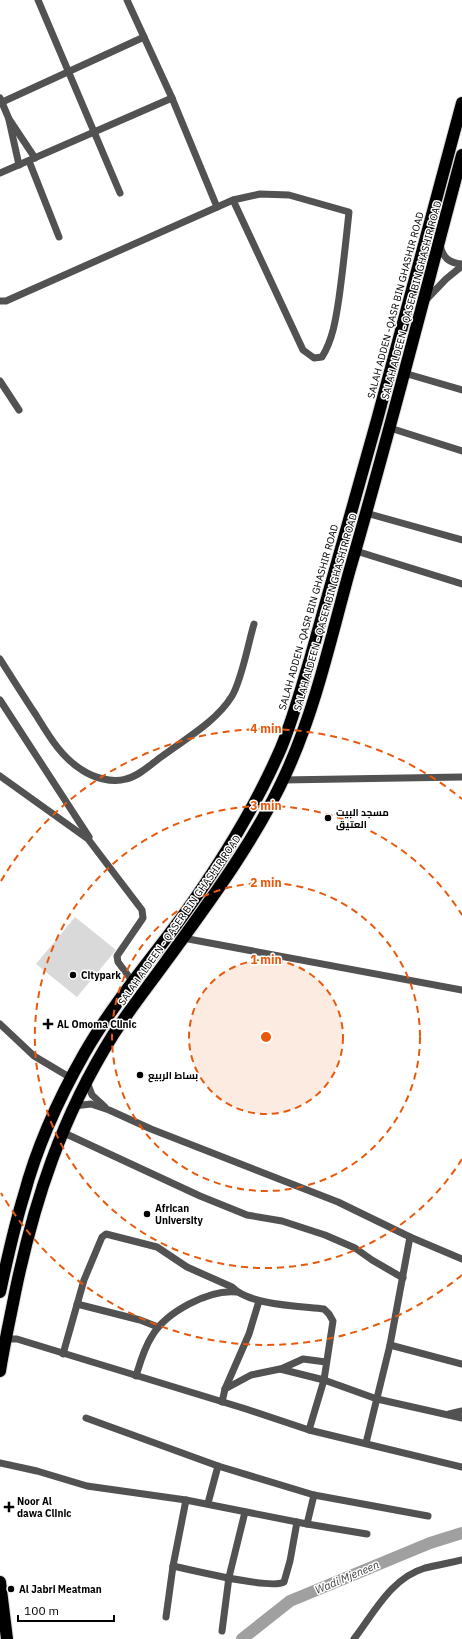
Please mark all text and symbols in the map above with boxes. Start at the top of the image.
street label: SALAH ALDEEN - QASER BIN GHASHIR ROAD [379,199,444,401]
street label: SALAH ADDEN -QASR BIN GHASHIR ROAD [364,210,427,400]
street label: SALAH ALDEEN - QASER BIN GHASHIR ROAD [291,512,360,712]
street label: SALAH ADDEN -QASR BIN GHASHIR ROAD [276,522,341,712]
text: 4 min [250,721,282,736]
text: 3 min [250,798,282,813]
place label: مسجد البيت العتيق [336,806,389,831]
marker: مسجد البيت العتيق [323,813,333,823]
street label: SALAH ALDEEN - QASER BIN GHASHIR ROAD [115,832,244,1008]
text: 2 min [250,875,282,890]
text: 1 min [250,952,282,967]
place label: Citypark [81,969,121,982]
marker: Citypark [68,970,78,980]
marker: AL Omoma Clinic [42,1018,54,1030]
place label: AL Omoma Clinic [57,1018,137,1031]
centre of rings [259,1030,273,1044]
place label: بساط الربيع [148,1069,198,1083]
marker: بساط الربيع [135,1070,145,1080]
place label: African University [155,1202,203,1227]
marker: African University [142,1209,152,1219]
place label: Noor Al dawa Clinic [17,1495,71,1520]
marker: Noor Al dawa Clinic [4,1502,14,1512]
water label: Wadi Mjeneen [313,1557,381,1597]
place label: Al Jabri Meatman [19,1583,102,1596]
marker: Al Jabri Meatman [6,1584,16,1594]
scale bar [18,1597,114,1623]
text: 100 m [24,1603,59,1618]

